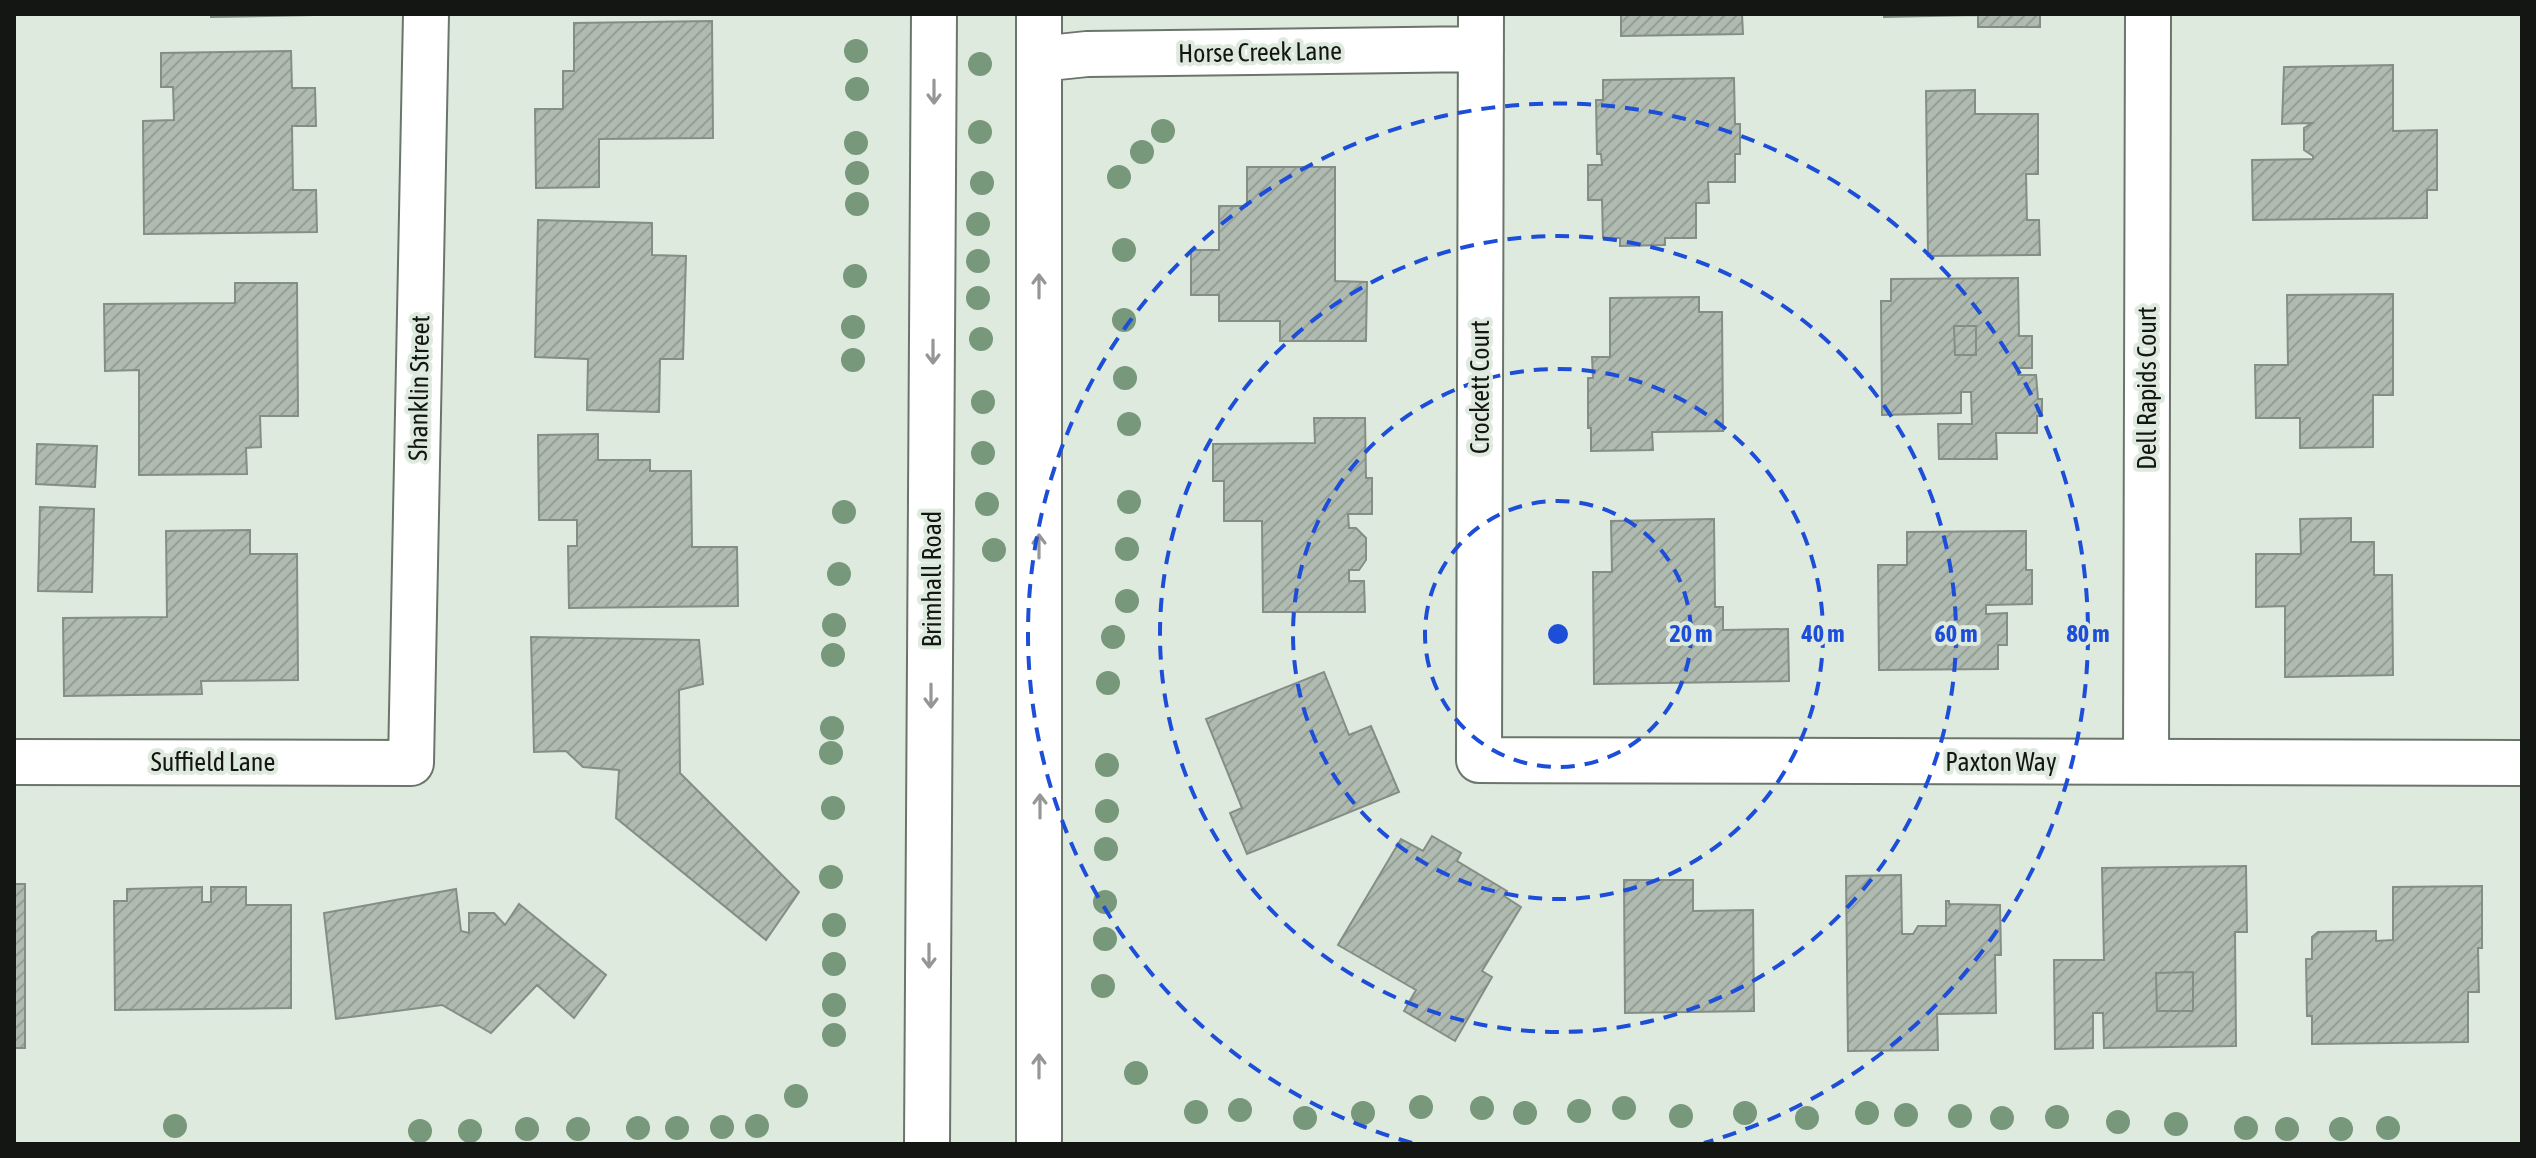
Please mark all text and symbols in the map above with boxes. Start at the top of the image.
street label: Horse Creek Lane [1178,36,1342,68]
one-way arrow [926,78,942,105]
one-way arrow [1031,273,1047,300]
street label: Dell Rapids Court [2132,306,2162,470]
street label: Shanklin Street [403,315,435,461]
street label: Crockett Court [1465,320,1495,454]
one-way arrow [925,338,941,365]
street label: Brimhall Road [917,511,947,647]
one-way arrow [1031,533,1047,560]
centre of rings [1544,620,1572,648]
text: 20 m [1669,620,1713,647]
text: 40 m [1800,620,1845,647]
text: 60 m [1934,620,1978,647]
text: 80 m [2066,620,2110,647]
one-way arrow [923,682,939,709]
street label: Suffield Lane [151,747,275,777]
street label: Paxton Way [1945,747,2057,777]
one-way arrow [1032,793,1048,820]
one-way arrow [921,942,937,969]
one-way arrow [1031,1053,1047,1080]

